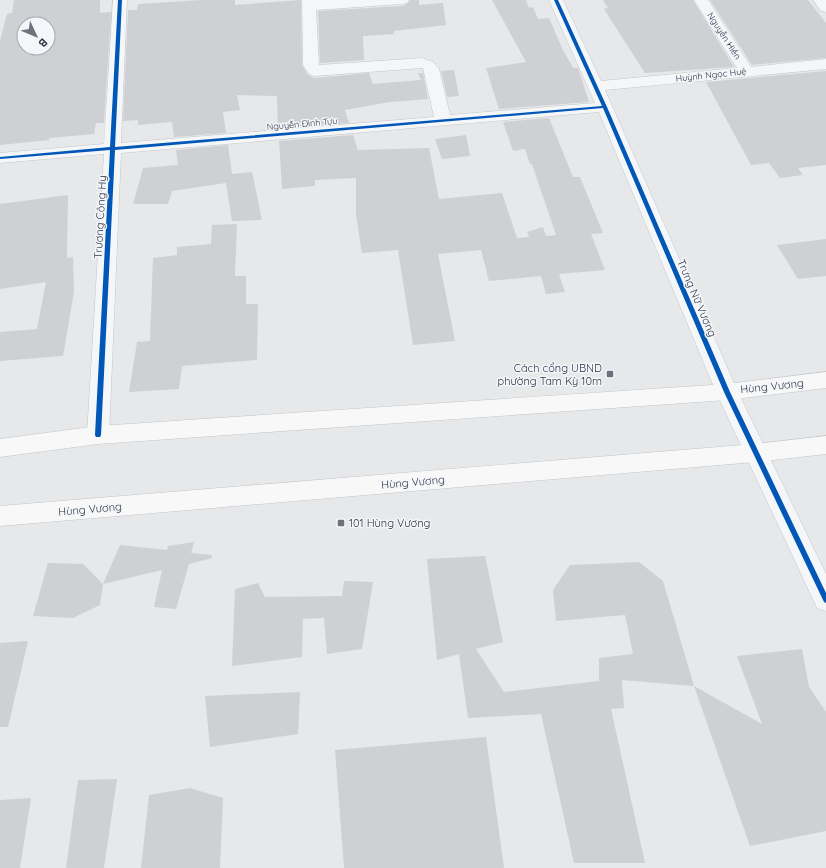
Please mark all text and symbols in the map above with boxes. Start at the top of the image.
street label: Nguyễn Hiền [705,10,744,61]
north arrow [16,16,56,56]
text: B [36,35,51,50]
street label: Huỳnh Ngọc Huệ [675,65,747,84]
street label: Nguyễn Đình Tựu [266,115,338,132]
street label: Trương Công Hy [91,175,109,259]
street label: Trưng Nữ Vương [674,257,720,339]
place label: Cách cổng UBND phường Tam Kỳ 10m [498,361,602,388]
marker: Cách cổng UBND phường Tam Kỳ 10m [605,369,615,379]
street label: Hùng Vương [740,376,804,396]
street label: Hùng Vương [381,472,445,492]
street label: Hùng Vương [58,499,122,519]
place label: 101 Hùng Vương [349,516,430,530]
marker: 101 Hùng Vương [336,518,346,528]

